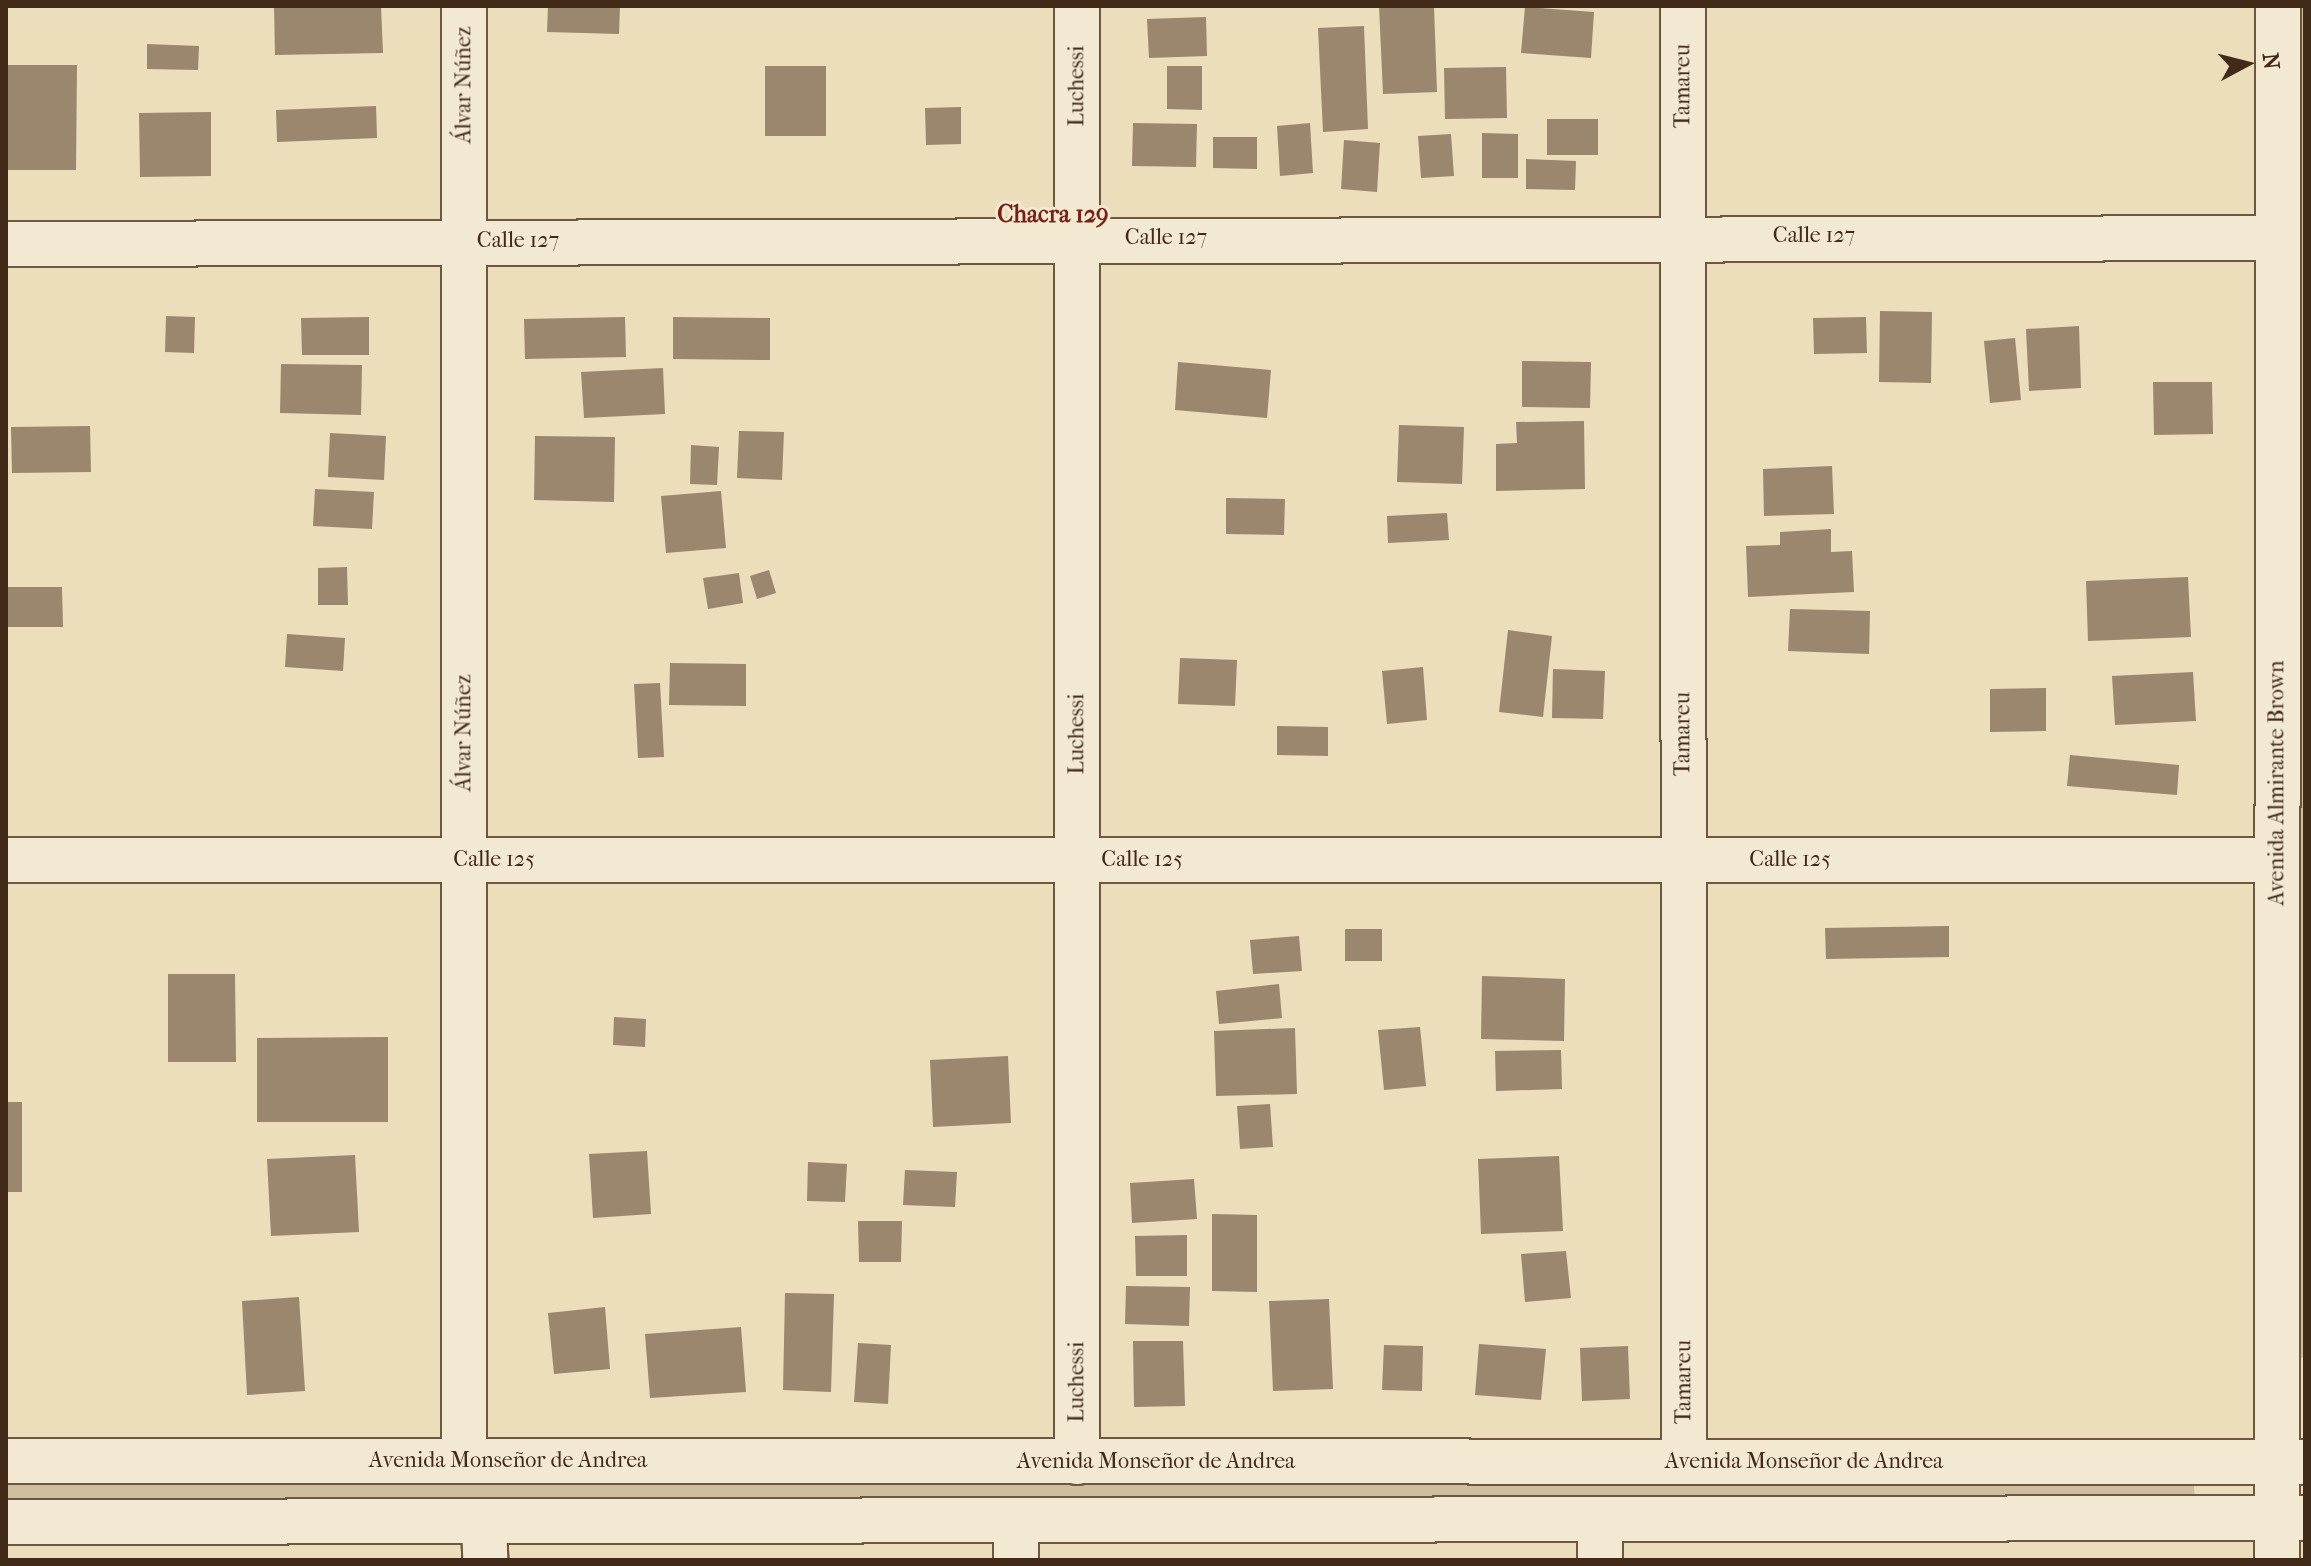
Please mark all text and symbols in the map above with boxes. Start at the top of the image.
north arrow [2207,24,2287,104]
street label: Álvar Núñez [451,26,477,144]
street label: Tamareu [1670,44,1696,128]
street label: Luchessi [1064,45,1090,127]
text: N [2257,51,2285,71]
district label: Chacra 129 [997,201,1109,229]
street label: Calle 127 [1773,223,1855,249]
street label: Calle 127 [1125,225,1207,251]
street label: Calle 127 [477,228,559,254]
street label: Avenida Almirante Brown [2264,660,2290,906]
street label: Álvar Núñez [451,674,477,792]
street label: Tamareu [1670,692,1696,776]
street label: Luchessi [1064,693,1090,775]
street label: Calle 125 [453,847,535,873]
street label: Calle 125 [1101,847,1183,873]
street label: Calle 125 [1749,847,1831,873]
street label: Tamareu [1671,1340,1697,1424]
street label: Luchessi [1064,1341,1090,1423]
street label: Avenida Monseñor de Andrea [369,1448,647,1474]
street label: Avenida Monseñor de Andrea [1017,1449,1295,1475]
street label: Avenida Monseñor de Andrea [1665,1449,1943,1475]

